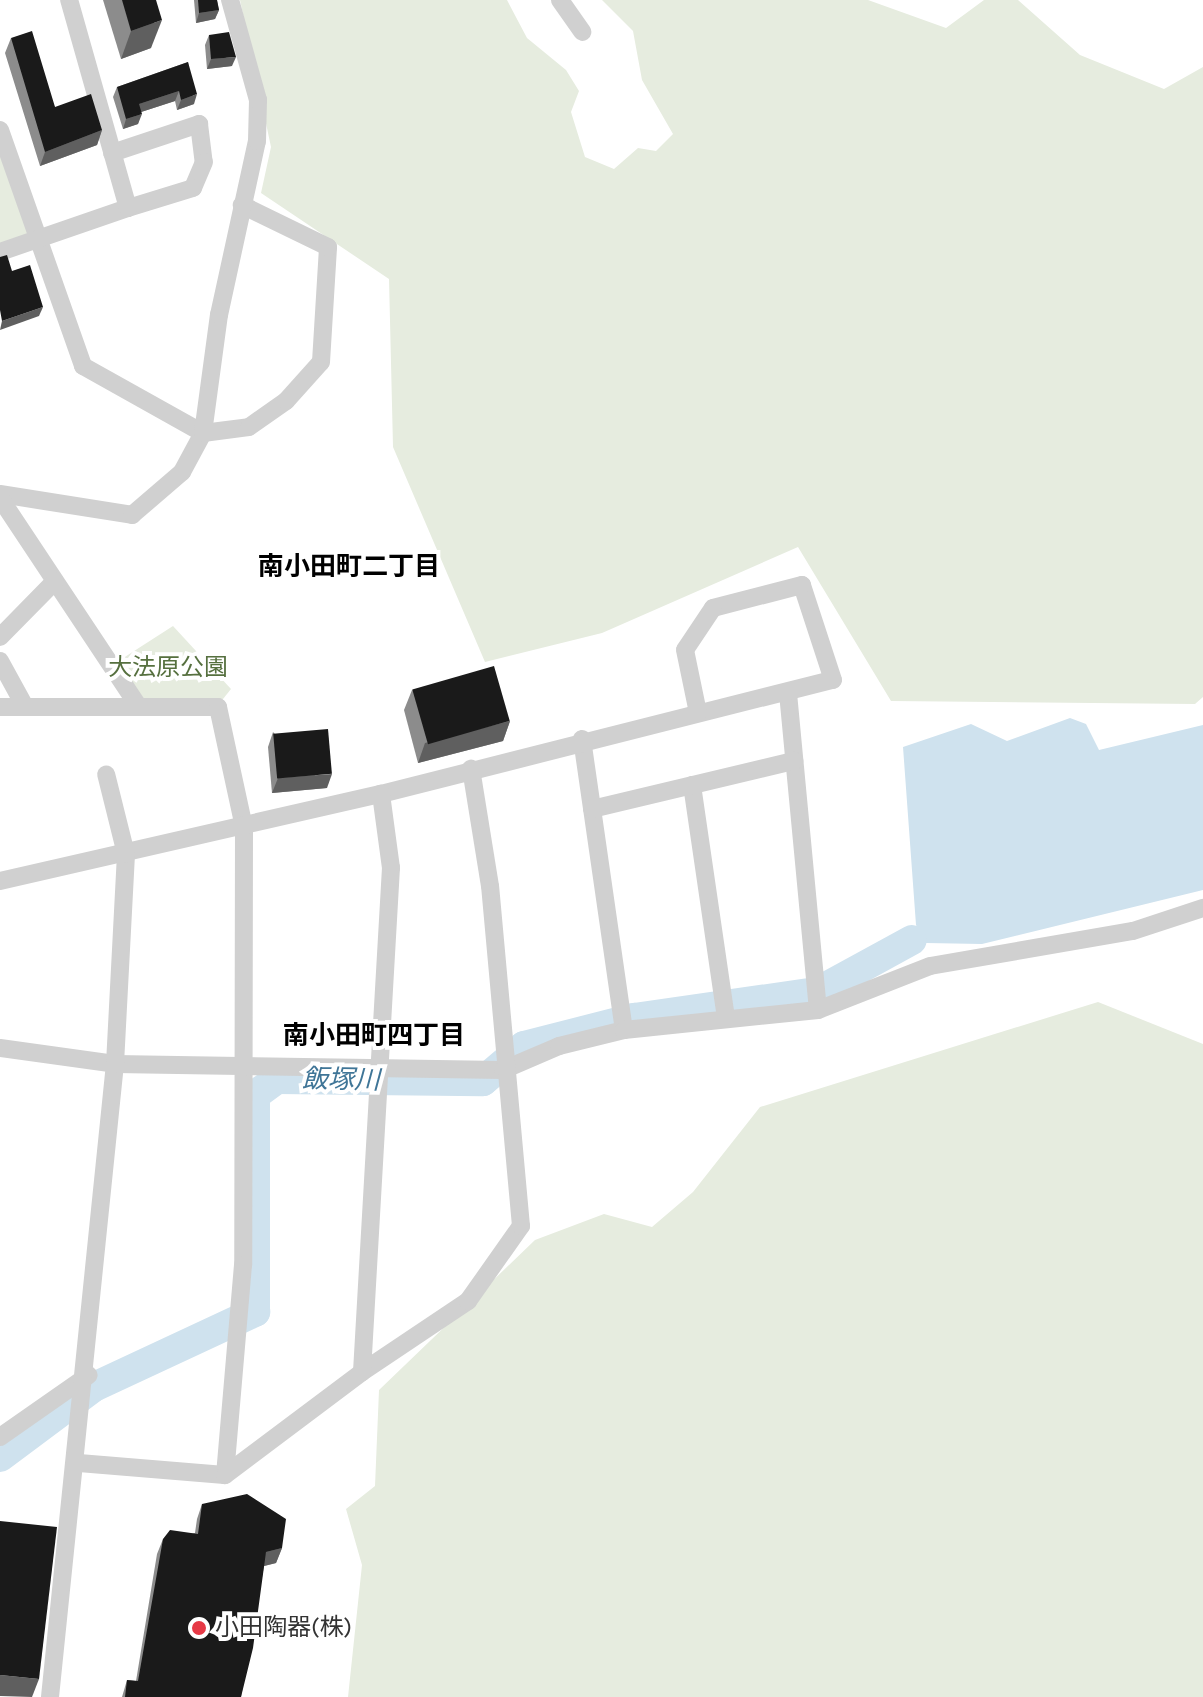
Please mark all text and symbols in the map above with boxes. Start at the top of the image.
district label: 南小田町二丁目 [258,551,440,583]
park label: 大法原公園 [108,654,228,682]
district label: 南小田町四丁目 [283,1020,465,1052]
water label: 飯塚川 [302,1064,380,1096]
place label: 小田陶器(株) [215,1614,352,1642]
marker: 小田陶器(株) [190,1619,208,1637]

